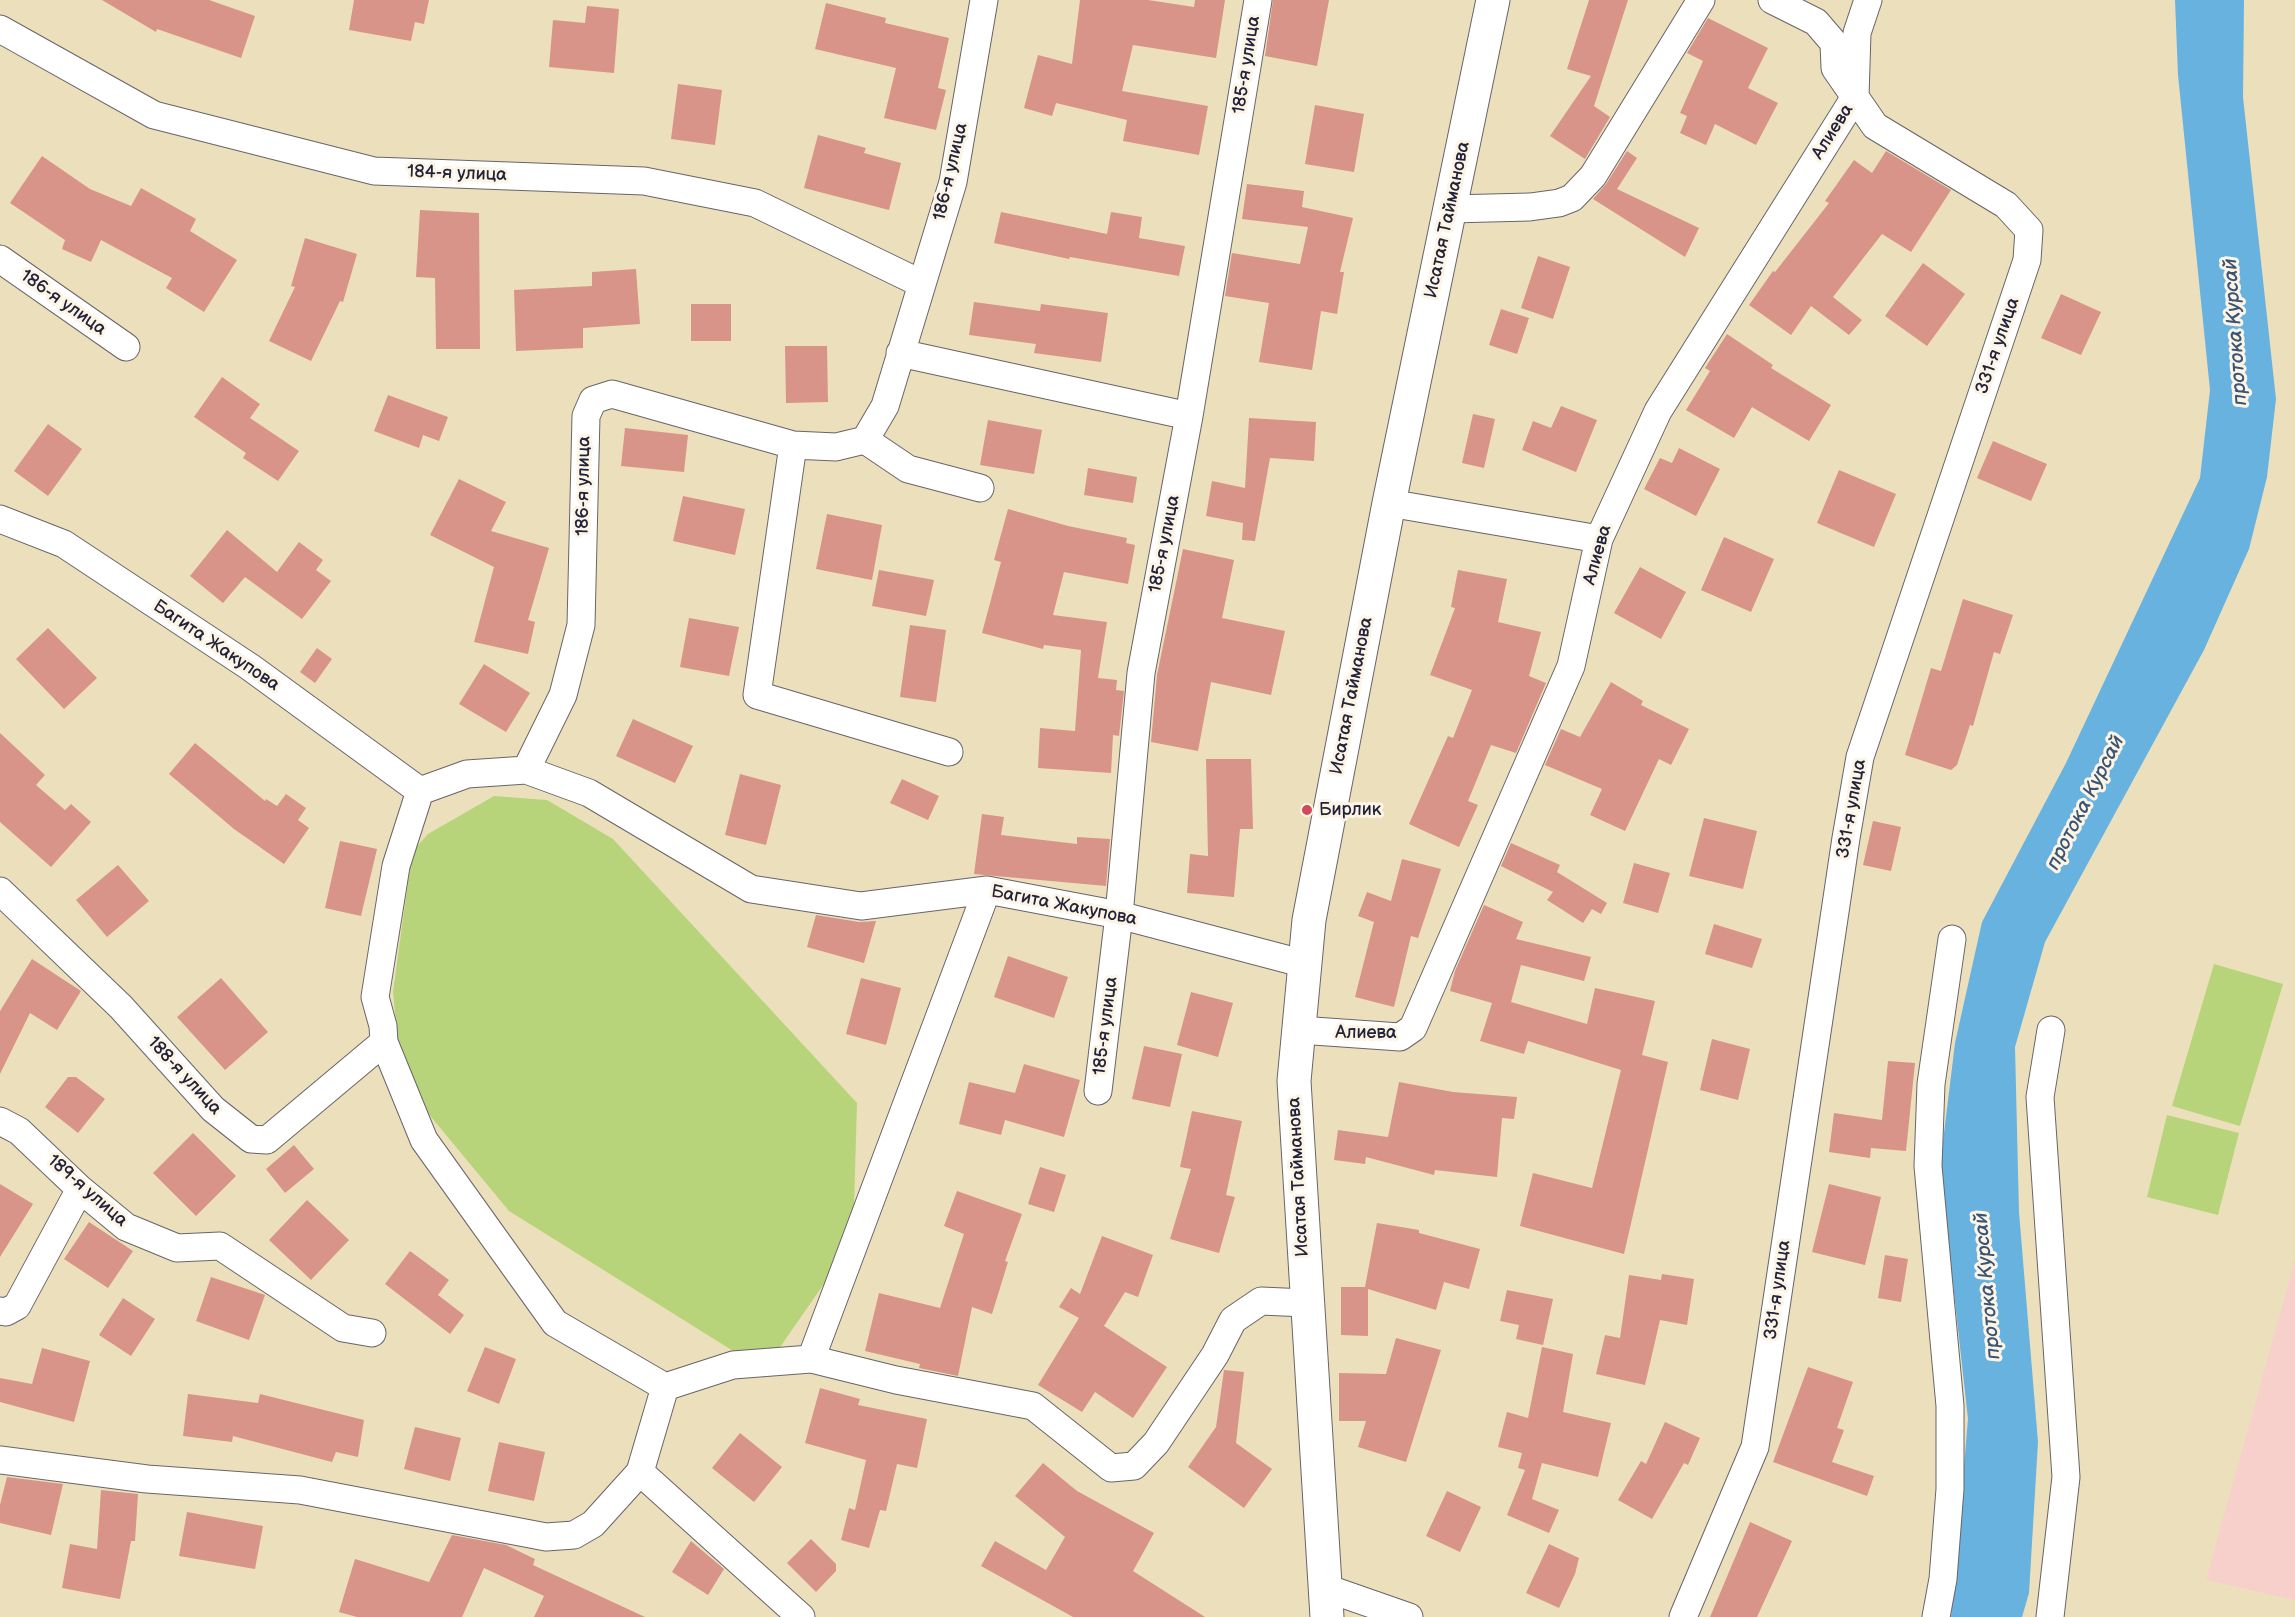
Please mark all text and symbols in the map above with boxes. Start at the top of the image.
street label: 185-я улица [1229,14,1265,116]
street label: Алиева [1808,100,1858,164]
street label: 186-я улица [929,121,973,223]
street label: Исатая Тайманова [1421,140,1475,300]
street label: 184-я улица [407,161,507,187]
water label: протока Курсай [2219,258,2253,406]
street label: 186-я улица [16,266,110,340]
street label: 331-я улица [1971,295,2025,397]
street label: 186-я улица [572,436,596,536]
street label: 185-я улица [1145,493,1185,595]
street label: Алиева [1579,523,1617,587]
street label: Багита Жакупова [149,596,283,696]
street label: Исатая Тайманова [1326,616,1378,776]
water label: протока Курсай [2042,732,2130,874]
street label: 331-я улица [1833,758,1871,860]
place label: Бирлик [1319,799,1381,821]
marker: Бирлик [1300,803,1314,817]
street label: Багита Жакупова [989,881,1139,931]
street label: 185-я улица [1089,976,1123,1076]
street label: Алиева [1335,1022,1397,1044]
street label: 188-я улица [142,1032,226,1120]
street label: Исатая Тайманова [1284,1097,1314,1257]
street label: 189-я улица [43,1150,131,1232]
water label: протока Курсай [1970,1212,2006,1360]
street label: 331-я улица [1760,1239,1796,1341]

